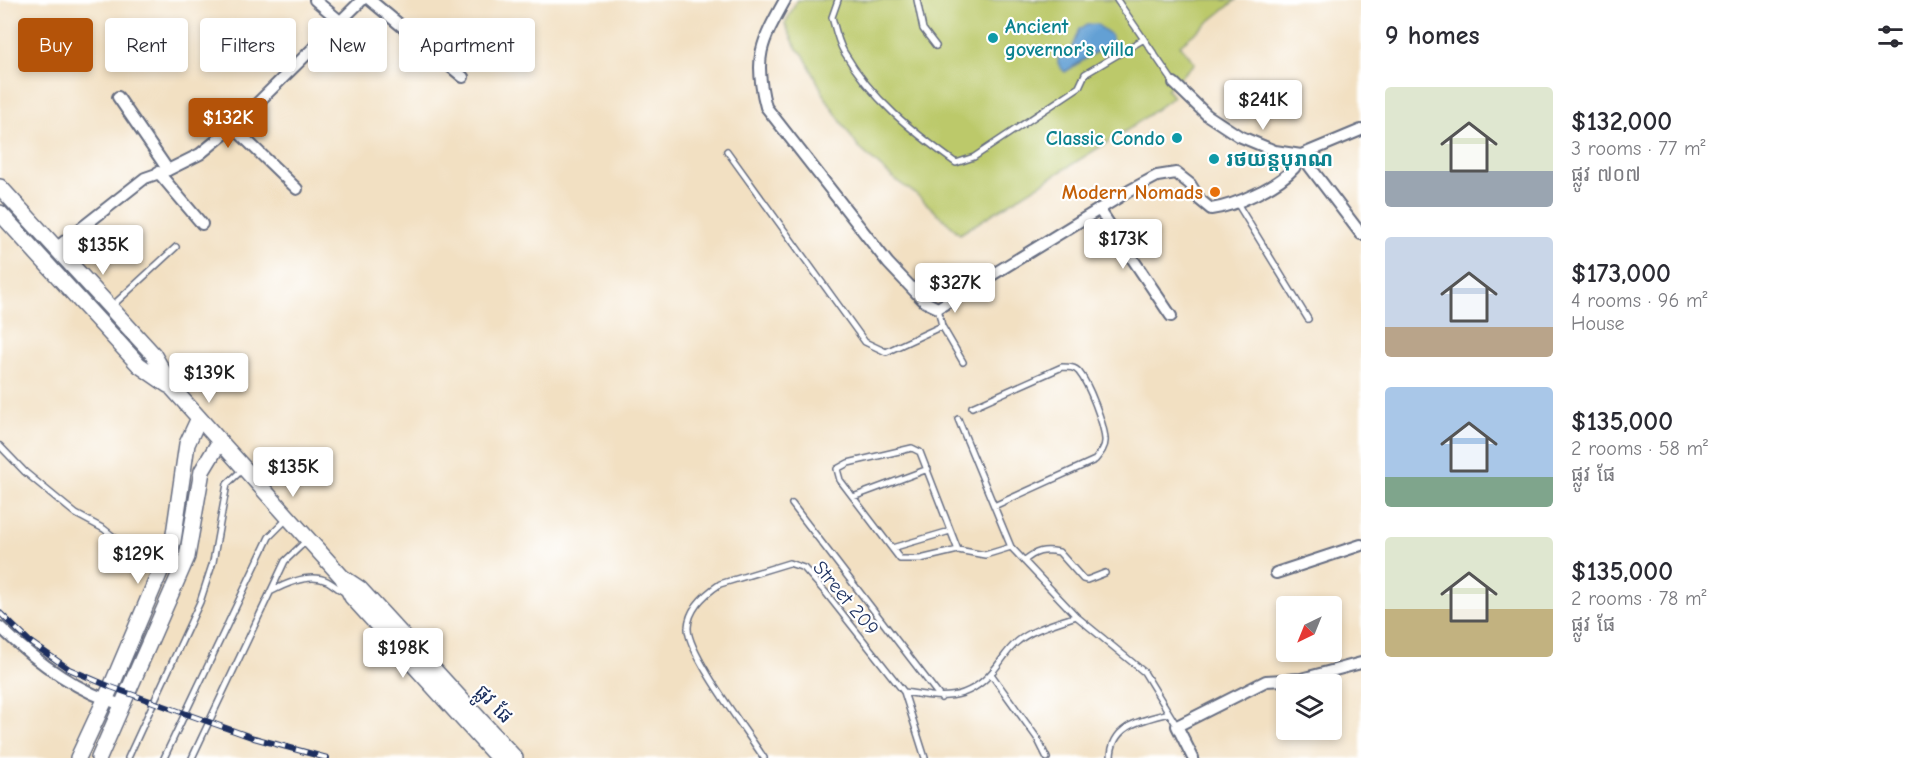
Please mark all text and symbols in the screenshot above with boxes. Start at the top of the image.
place label: Ancient governor's villa [1005,15,1134,61]
chip: Buy [18,18,93,72]
chip: Rent [105,18,188,72]
chip: Filters [200,18,296,72]
chip: New [308,18,387,72]
chip: Apartment [399,18,535,72]
icon: filters [1874,20,1907,53]
text: 9 homes [1385,21,1480,51]
marker: Ancient governor's villa [986,31,1000,45]
pin: $241K [1221,80,1305,131]
text: $241K [1238,88,1288,111]
pin: $132K [186,98,270,149]
text: $132K [203,106,253,129]
text: $132,000 [1571,107,1672,137]
icon: home [1433,111,1505,183]
place label: Classic Condo [1046,127,1165,150]
marker: Classic Condo [1170,131,1184,145]
text: 3 rooms · 77 m² [1571,137,1705,160]
place label: រថយន្តបុរាណ [1226,148,1333,171]
marker: រថយន្តបុរាណ [1207,152,1221,166]
text: ផ្លូវ ៧០៧ [1571,163,1641,186]
place label: Modern Nomads [1062,181,1203,204]
marker: Modern Nomads [1208,185,1222,199]
pin: $173K [1081,219,1165,270]
pin: $135K [61,225,145,276]
text: $173K [1098,227,1148,250]
text: $135K [77,233,129,256]
text: $173,000 [1571,259,1671,289]
icon: home [1433,261,1505,333]
pin: $327K [913,263,997,314]
text: $327K [929,271,981,294]
text: 4 rooms · 96 m² [1571,289,1708,312]
text: House [1571,312,1625,335]
pin: $139K [167,353,251,404]
text: $139K [183,361,235,384]
text: $135,000 [1571,407,1673,437]
icon: home [1433,411,1505,483]
text: 2 rooms · 58 m² [1571,437,1708,460]
pin: $135K [251,447,335,498]
text: $135K [267,455,319,478]
text: ផ្លូវ ផែ [1571,463,1615,486]
pin: $129K [96,534,180,585]
text: $129K [112,542,164,565]
street label: Street 209 [808,556,884,640]
text: $135,000 [1571,557,1673,587]
icon: home [1433,561,1505,633]
text: 2 rooms · 78 m² [1571,587,1707,610]
north arrow [1276,596,1342,662]
map controls [1276,596,1342,740]
text: ផ្លូវ ផែ [1571,613,1615,636]
pin: $198K [361,628,445,679]
text: $198K [377,636,429,659]
button: layers [1276,674,1342,740]
street label: ផ្លូវ ផែ [465,680,518,733]

